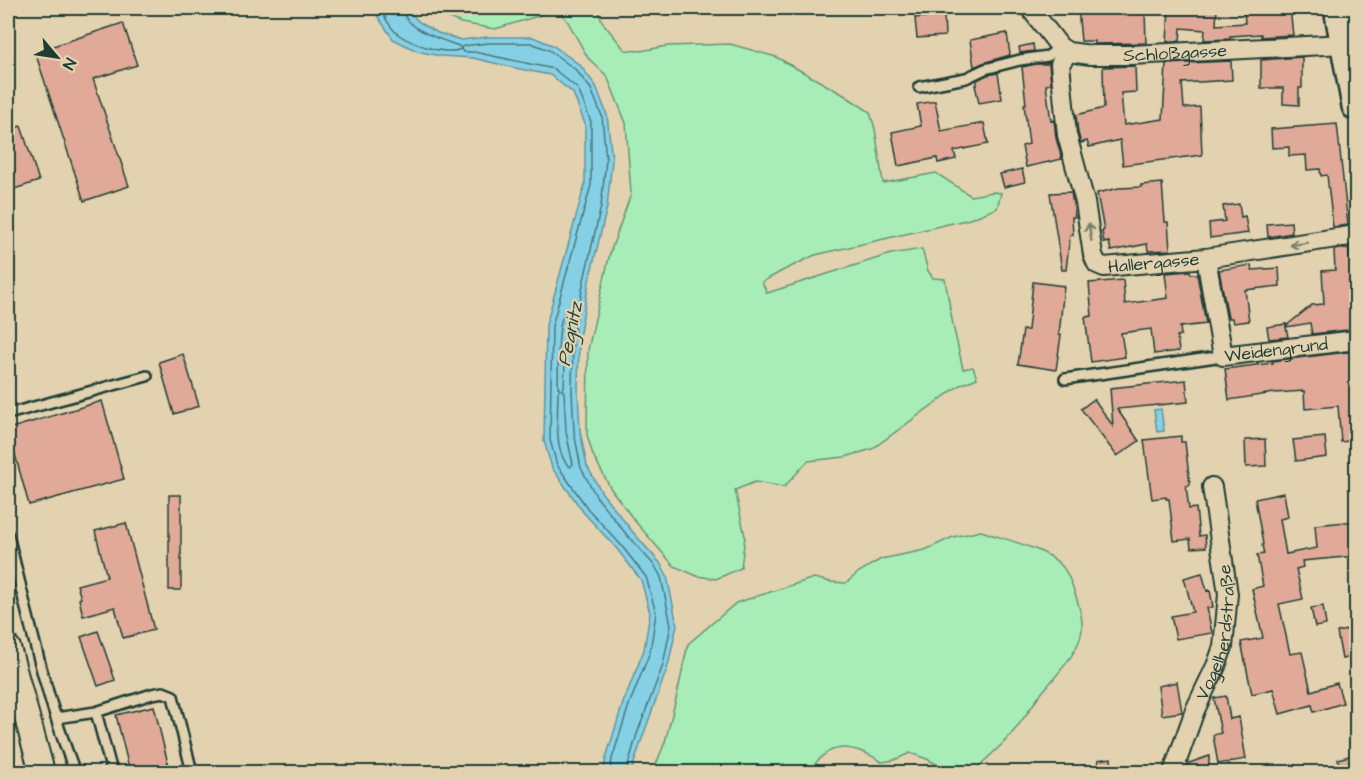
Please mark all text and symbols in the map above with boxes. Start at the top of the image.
north arrow [27,27,87,87]
street label: Schloßgasse [1123,38,1228,68]
text: N [57,54,81,74]
one-way arrow [1084,223,1095,242]
one-way arrow [1289,238,1309,249]
street label: Hallergasse [1107,246,1201,279]
water label: Pegnitz [550,298,591,369]
street label: Weidengrund [1223,331,1329,368]
street label: Vogelherdstraße [1189,563,1241,704]

